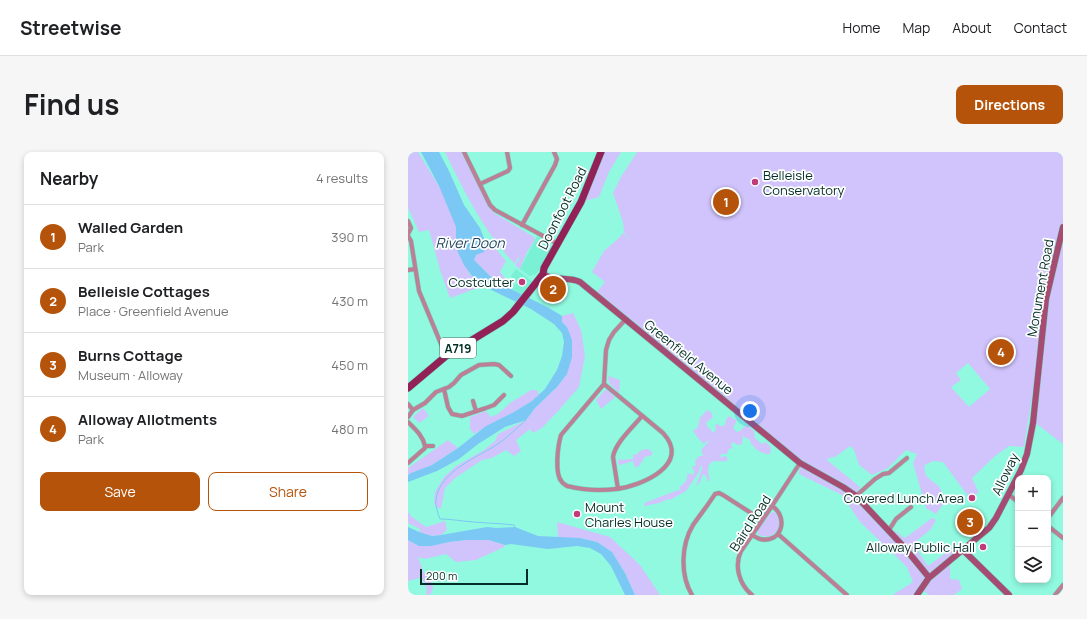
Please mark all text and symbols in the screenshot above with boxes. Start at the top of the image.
text: Streetwise [20,15,122,41]
text: Home [843,18,880,37]
text: Map [902,18,930,37]
text: About [952,18,992,37]
text: Contact [1014,18,1067,37]
text: Find us [24,85,119,123]
button: Directions [956,85,1063,124]
street label: Doonfoot Road [534,164,590,252]
place label: Belleisle Conservatory [763,166,844,199]
text: Nearby [40,167,98,190]
text: 4 results [316,169,368,187]
marker: Belleisle Conservatory [750,177,760,187]
pin: 1 [713,187,739,217]
text: Walled Garden [78,217,183,238]
text: 1 [50,228,56,246]
text: 390 m [331,228,368,246]
water label: River Doon [435,233,505,252]
text: Park [78,238,104,256]
street label: Monument Road [1023,238,1057,338]
place label: Costcutter [448,273,514,291]
pin: 2 [540,274,566,304]
marker: Costcutter [517,277,527,287]
text: Belleisle Cottages [78,281,210,302]
text: 2 [49,292,57,310]
text: 430 m [332,292,368,310]
text: Place · Greenfield Avenue [78,302,229,320]
street label: Greenfield Avenue [641,315,738,399]
pin: 4 [988,337,1014,367]
road number: A719 [440,338,476,358]
text: Burns Cottage [78,345,183,366]
text: 3 [49,356,57,374]
text: 450 m [331,356,368,374]
text: Museum · Alloway [78,366,183,384]
your location [740,401,760,421]
text: Alloway Allotments [78,409,217,430]
text: 4 [49,420,57,438]
text: 480 m [331,420,368,438]
text: Park [78,430,104,448]
street label: Alloway [987,450,1023,498]
button: Save [40,472,200,511]
button: Share [208,472,368,511]
map controls [1015,475,1051,583]
button: + [1015,475,1051,511]
place label: Covered Lunch Area [844,489,964,507]
street label: Baird Road [725,491,775,555]
marker: Covered Lunch Area [967,493,977,503]
place label: Mount Charles House [585,498,673,531]
pin: 3 [957,507,983,537]
marker: Mount Charles House [572,509,582,519]
button: − [1015,511,1051,547]
place label: Alloway Public Hall [866,538,975,556]
marker: Alloway Public Hall [978,542,988,552]
button: layers [1015,547,1051,583]
scale bar [420,567,528,586]
text: 200 m [426,568,457,583]

